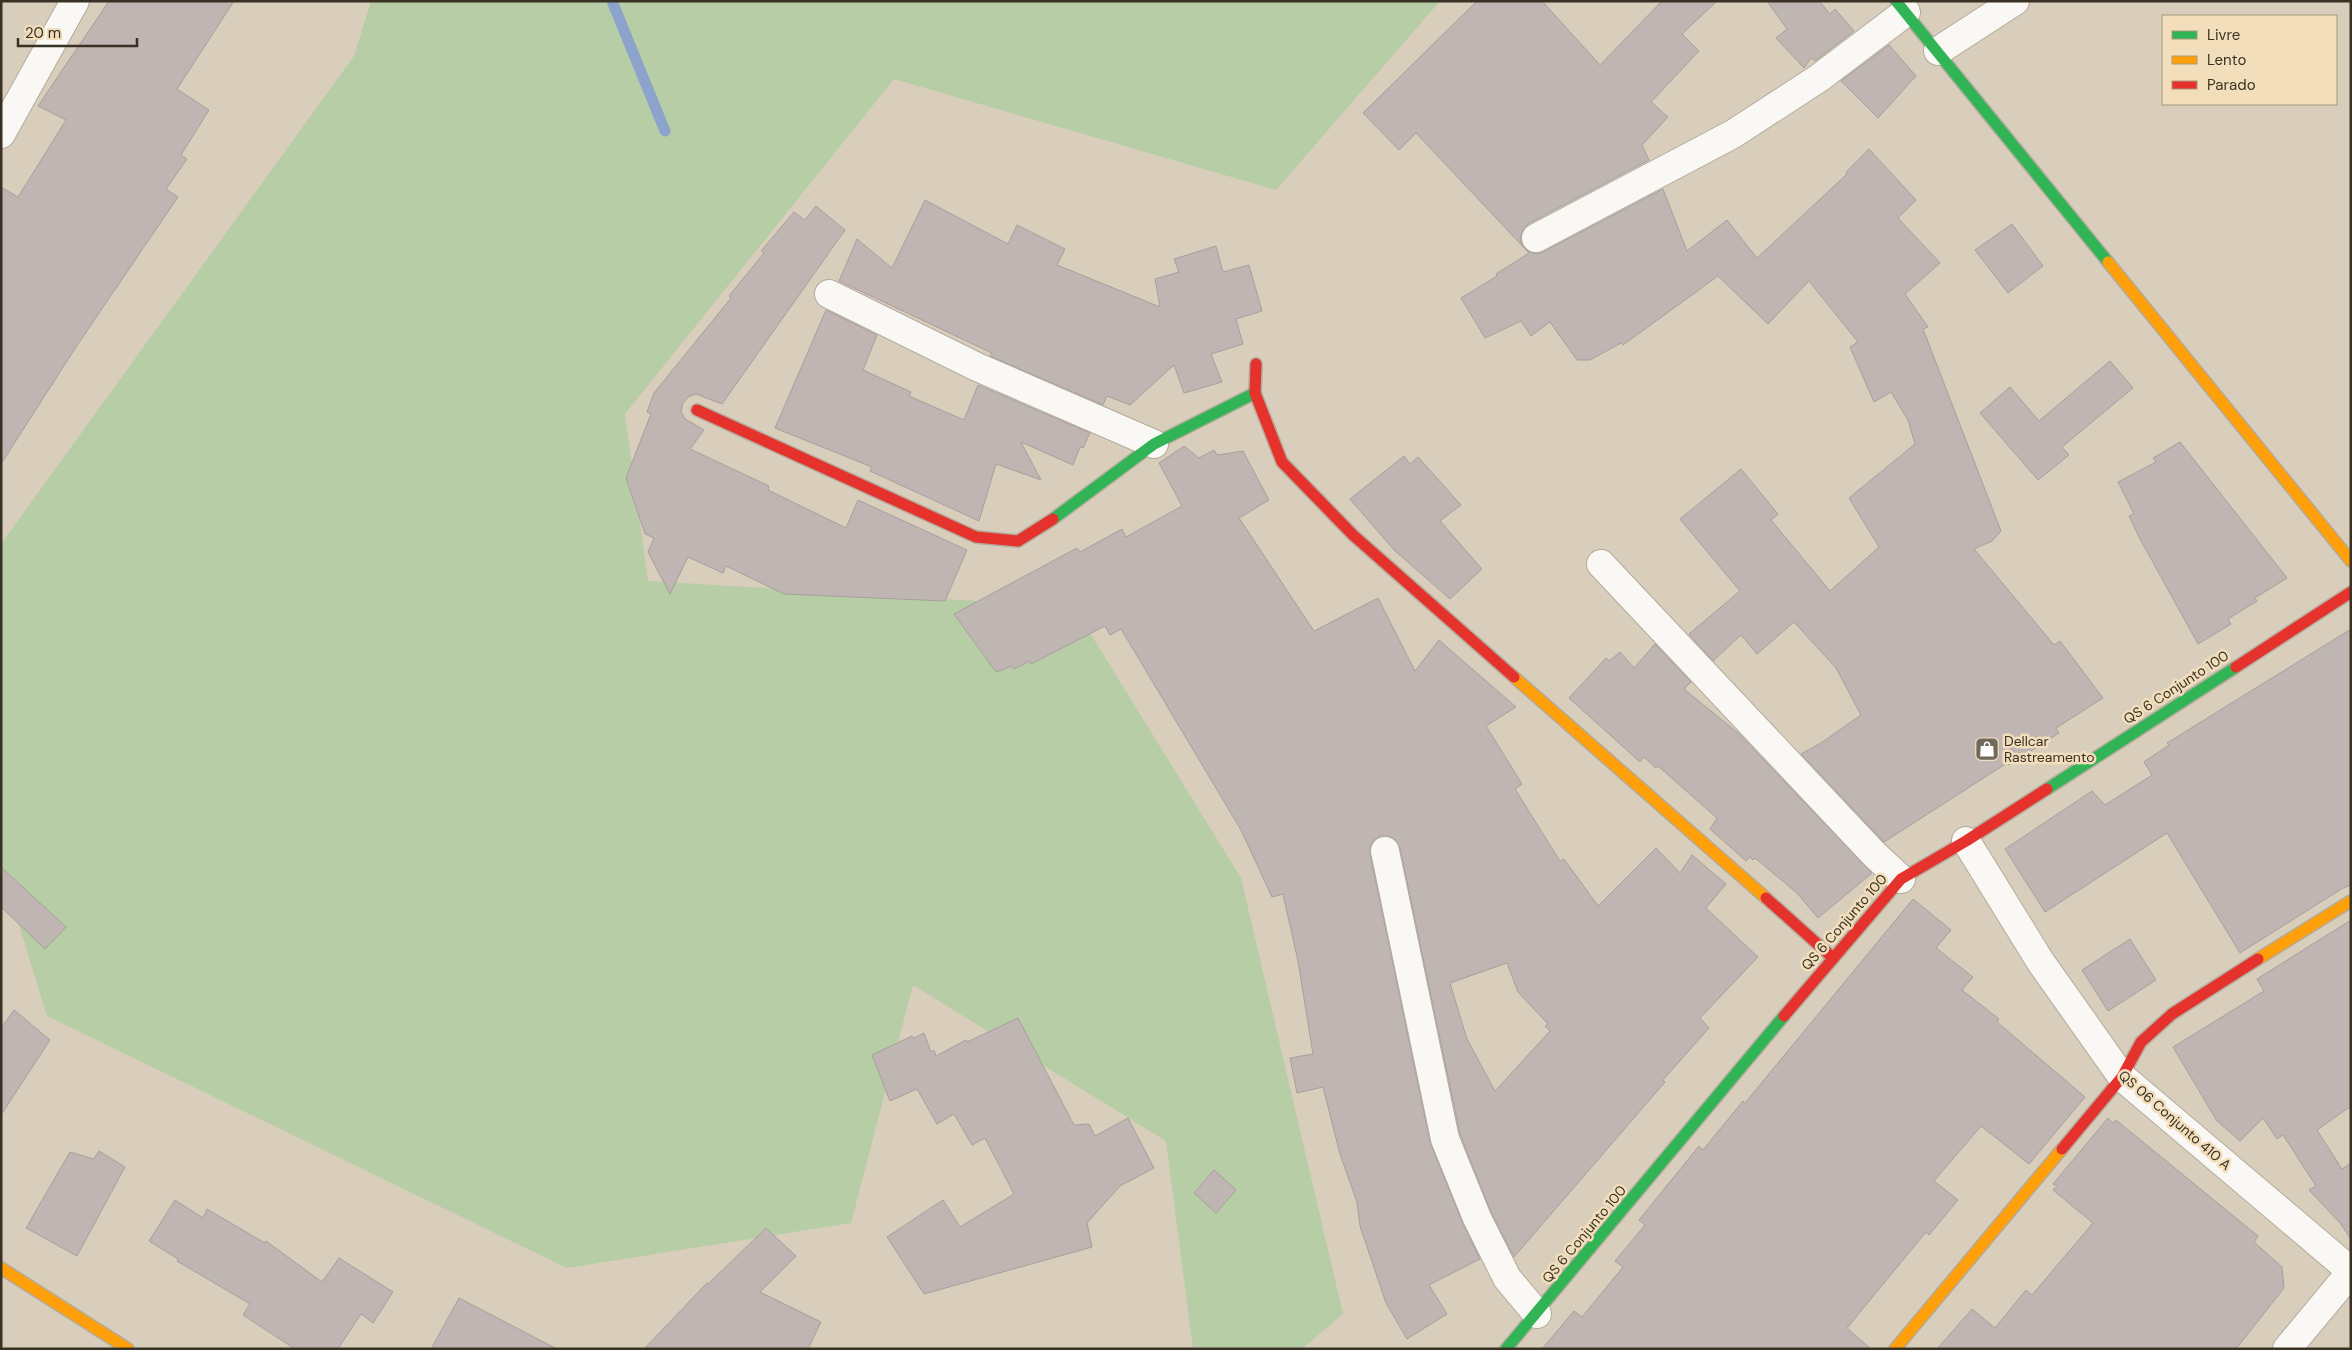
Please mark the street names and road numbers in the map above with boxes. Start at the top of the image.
street label: QS 6 Conjunto 100 [2120,646,2232,728]
street label: QS 6 Conjunto 100 [1797,870,1891,974]
street label: QS 06 Conjunto 410 A [2115,1066,2235,1174]
street label: QS 6 Conjunto 100 [1538,1182,1630,1286]

